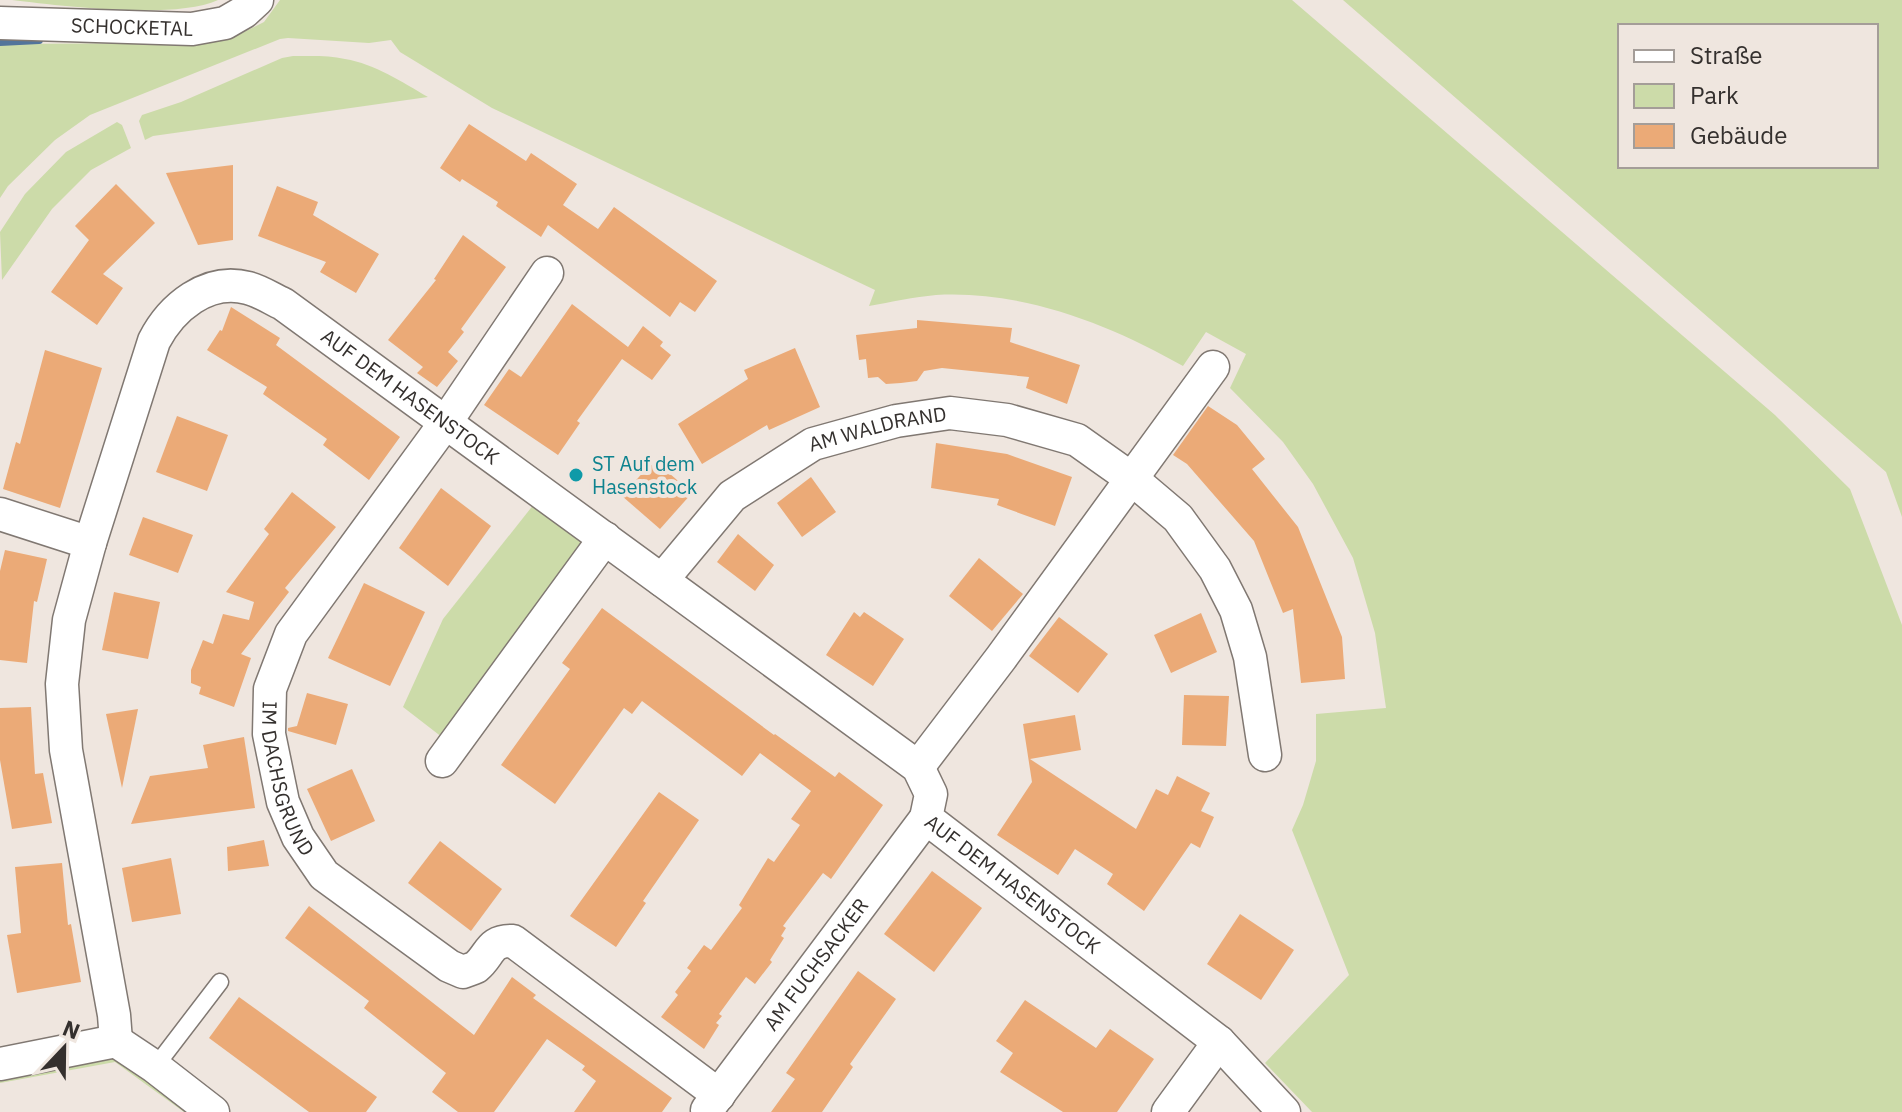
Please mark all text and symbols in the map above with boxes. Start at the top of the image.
street label: SCHOCKETAL [70,11,193,42]
legend [1618,24,1878,168]
text: Straße [1690,39,1762,71]
text: Park [1690,79,1739,111]
text: Gebäude [1690,119,1787,151]
street label: AUF DEM HASENSTOCK [316,322,505,470]
street label: AM WALDRAND [805,400,948,458]
place label: ST Auf dem Hasenstock [592,450,698,500]
marker: ST Auf dem Hasenstock [567,466,585,484]
street label: IM DACHSGRUND [256,701,321,861]
street label: AUF DEM HASENSTOCK [920,808,1106,960]
street label: AM FUCHSACKER [757,892,874,1036]
north arrow [24,1008,104,1088]
text: N [59,1013,84,1045]

